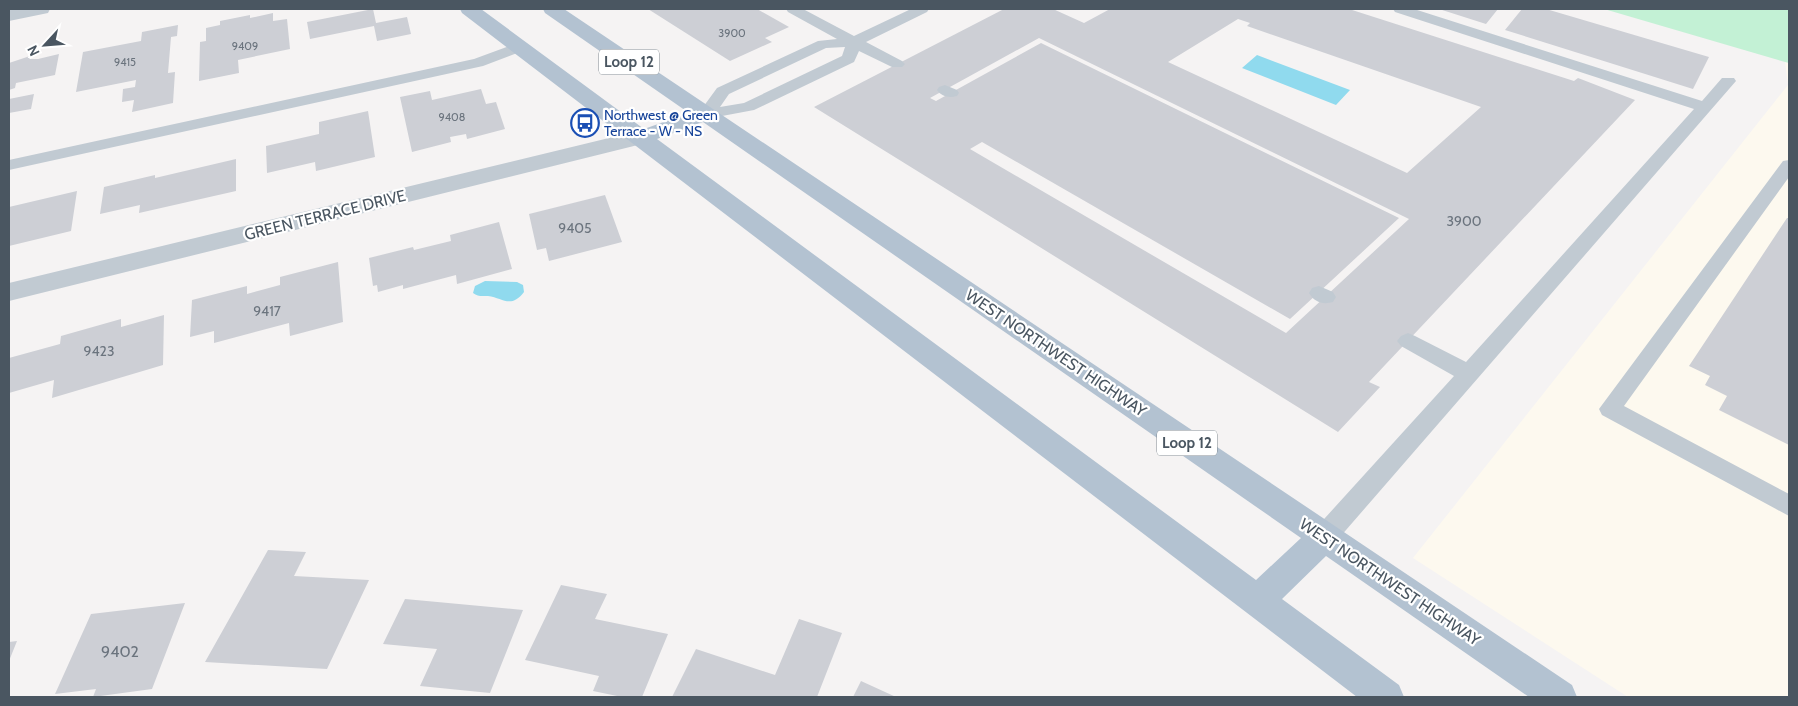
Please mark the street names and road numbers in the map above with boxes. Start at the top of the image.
road number: Loop 12 [599,50,659,74]
street label: GREEN TERRACE DRIVE [242,186,408,244]
street label: WEST NORTHWEST HIGHWAY [962,285,1151,421]
road number: Loop 12 [1157,430,1217,456]
street label: WEST NORTHWEST HIGHWAY [1296,514,1485,650]

